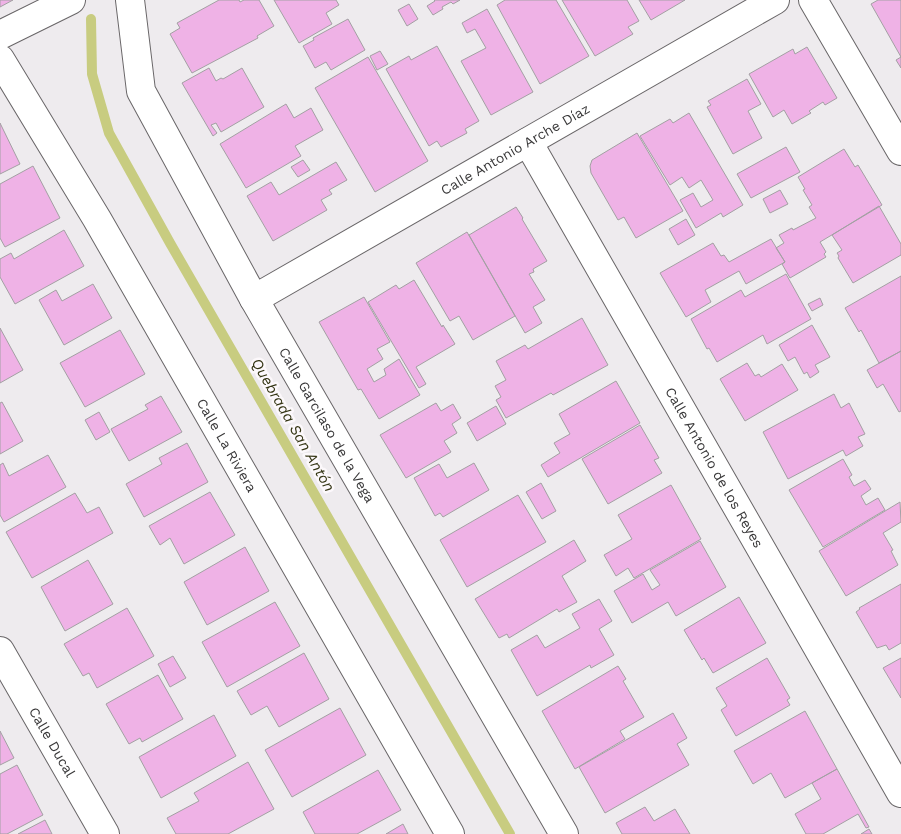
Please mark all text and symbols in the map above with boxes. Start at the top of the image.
street label: Calle Antonio Arche Díaz [438,100,592,198]
street label: Calle Garcilaso de la Vega [276,345,378,506]
water label: Quebrada San Antón [247,355,339,495]
street label: Calle Antonio de los Reyes [662,384,767,550]
street label: Calle La Riviera [194,396,260,495]
street label: Calle Ducal [26,704,79,780]

